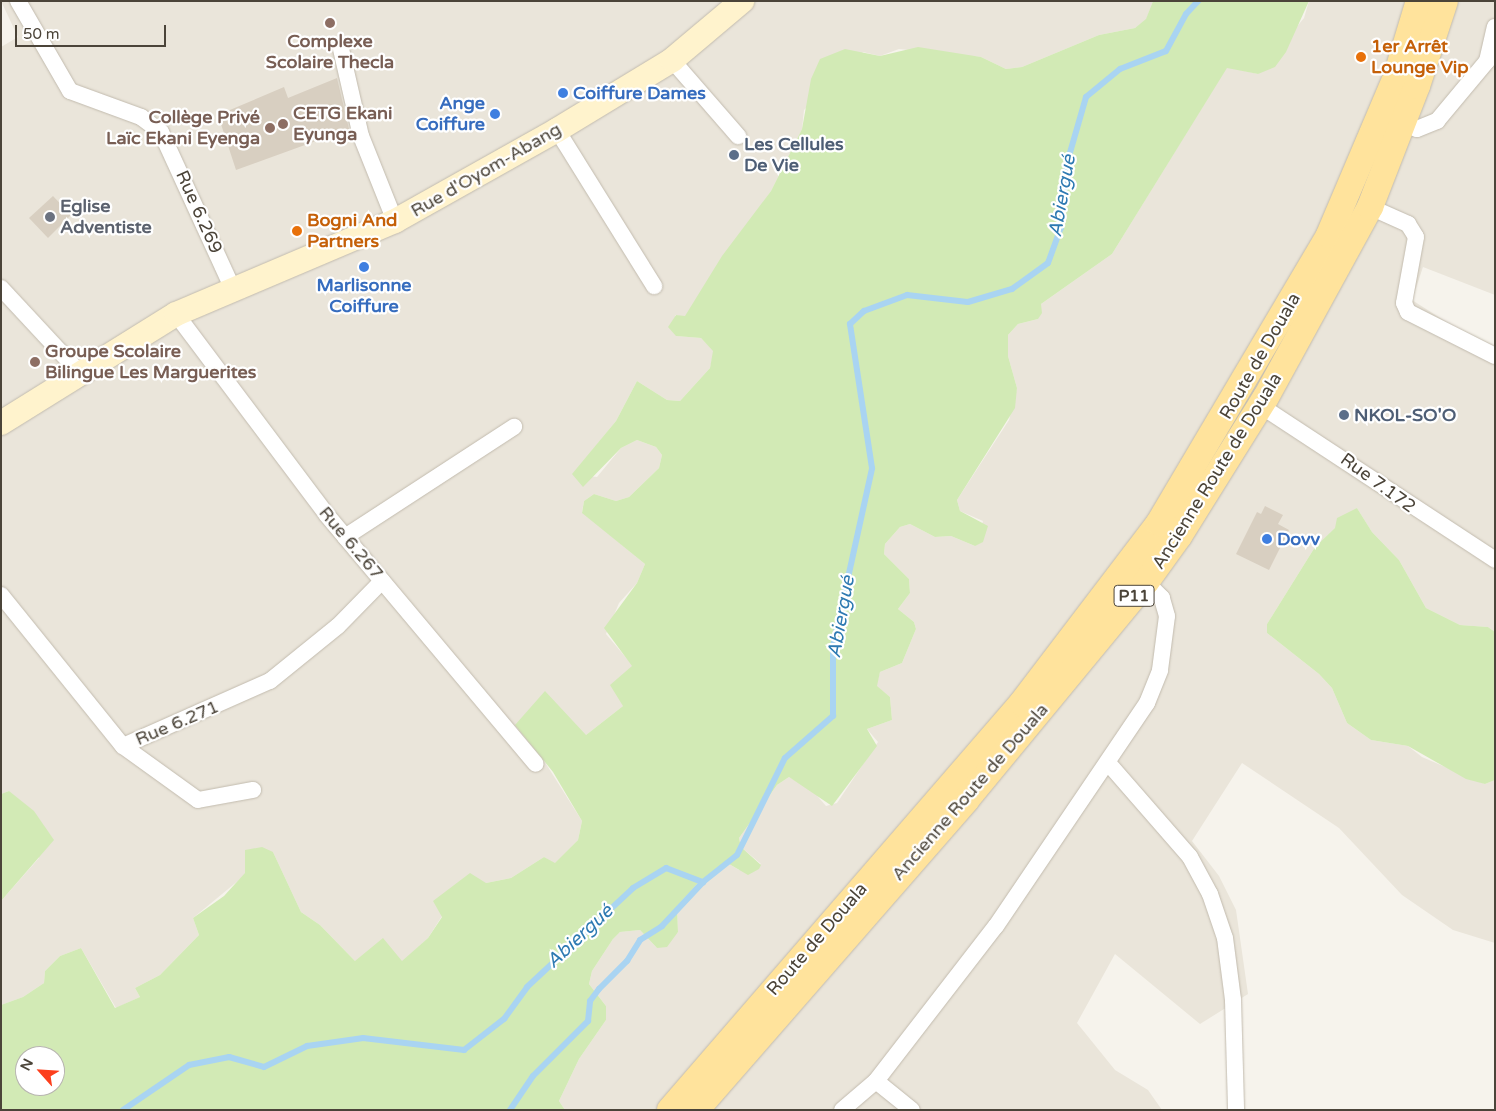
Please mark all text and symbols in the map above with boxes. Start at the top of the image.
scale bar [18,15,169,47]
marker: Complexe Scolaire Thecla [324,17,336,29]
text: 50 m [23,25,60,43]
place label: Complexe Scolaire Thecla [266,31,394,74]
place label: 1er Arrêt Lounge Vip [1371,36,1469,78]
marker: 1er Arrêt Lounge Vip [1355,51,1367,63]
place label: Coiffure Dames [573,82,706,104]
marker: Coiffure Dames [557,87,569,99]
place label: Ange Coiffure [416,93,485,136]
place label: CETG Ekani Eyunga [293,103,393,146]
place label: Collège Privé Laïc Ekani Eyenga [106,107,260,150]
marker: Ange Coiffure [489,108,501,120]
marker: CETG Ekani Eyunga [277,118,289,130]
street label: Rue d'Oyom-Abang [407,118,565,222]
marker: Collège Privé Laïc Ekani Eyenga [264,122,276,134]
place label: Les Cellules De Vie [744,134,844,176]
marker: Les Cellules De Vie [728,149,740,161]
water label: Abiergué [1045,153,1081,239]
street label: Rue 6.269 [171,167,227,257]
place label: Eglise Adventiste [60,196,152,238]
place label: Bogni And Partners [307,210,397,252]
marker: Eglise Adventiste [44,211,56,223]
marker: Bogni And Partners [291,225,303,237]
marker: Marlisonne Coiffure [358,261,370,273]
place label: Marlisonne Coiffure [316,275,412,318]
street label: Route de Douala [1215,289,1305,423]
place label: Groupe Scolaire Bilingue Les Marguerites [45,341,256,384]
marker: Groupe Scolaire Bilingue Les Marguerites [29,356,41,368]
street label: Ancienne Route de Douala [1148,369,1286,573]
place label: NKOL-SO'O [1354,404,1456,426]
marker: NKOL-SO'O [1338,409,1350,421]
street label: Rue 7.172 [1336,449,1420,517]
street label: Rue 6.267 [314,502,388,584]
place label: Dovv [1277,528,1320,550]
marker: Dovv [1261,533,1273,545]
water label: Abiergué [824,574,860,660]
road number: P11 [1113,582,1155,610]
street label: Rue 6.271 [132,696,222,750]
street label: Ancienne Route de Douala [887,699,1053,885]
street label: Route de Douala [762,878,872,1000]
water label: Abiergué [542,900,618,974]
north arrow [15,1046,65,1096]
text: N [17,1056,37,1073]

